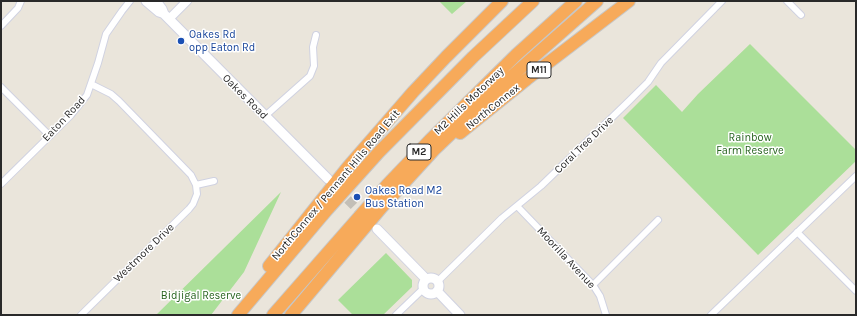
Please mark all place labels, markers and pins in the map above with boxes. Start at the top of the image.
place label: Oakes Rd opp Eaton Rd [189,28,255,54]
marker: Oakes Rd opp Eaton Rd [176,36,186,46]
place label: Oakes Road M2 Bus Station [365,184,442,210]
marker: Oakes Road M2 Bus Station [352,192,362,202]

